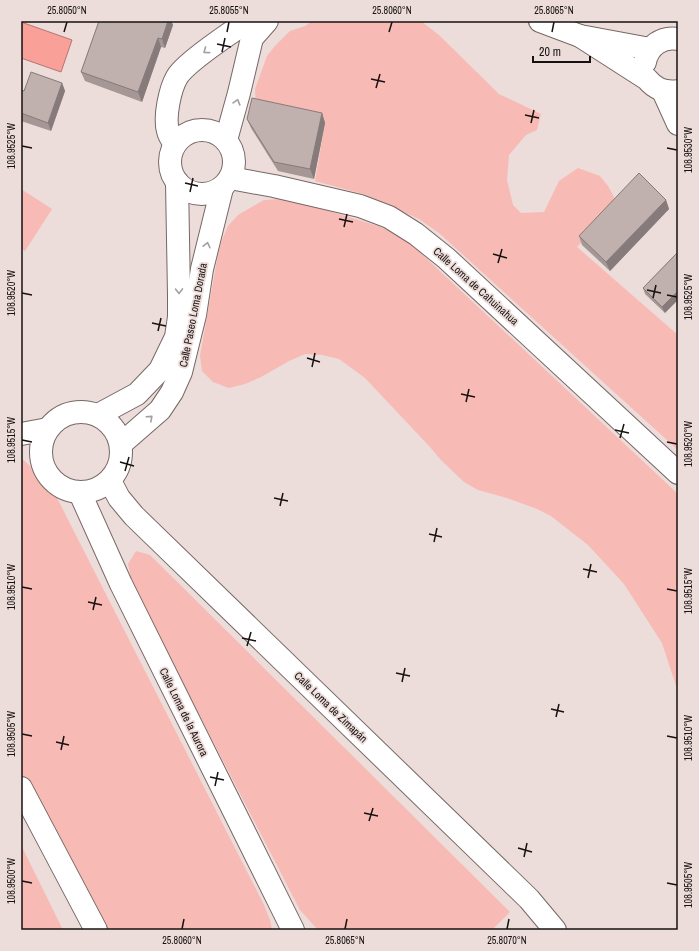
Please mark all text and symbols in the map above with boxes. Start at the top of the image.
text: 25.8050°N [47,4,87,17]
text: 25.8055°N [209,4,249,17]
text: 25.8060°N [372,4,412,17]
text: 25.8065°N [534,4,574,17]
scale bar [533,38,590,64]
text: 20 m [539,44,561,60]
one-way arrow [203,46,210,54]
one-way arrow [232,99,241,106]
text: 108.9525°W [5,123,18,169]
text: 108.9530°W [682,127,695,173]
one-way arrow [203,242,211,248]
street label: Calle Loma de Cahuinahua [431,244,521,328]
street label: Calle Paseo Loma Dorada [176,262,210,368]
text: 108.9520°W [5,270,18,316]
text: 108.9525°W [682,274,695,320]
one-way arrow [175,288,183,294]
one-way arrow [146,416,153,423]
text: 108.9515°W [5,417,18,463]
text: 108.9520°W [682,421,695,467]
text: 108.9510°W [5,564,18,610]
text: 108.9515°W [682,568,695,614]
street label: Calle Loma de la Aurora [156,665,212,759]
street label: Calle Loma de Zimapán [292,669,370,745]
text: 108.9505°W [5,711,18,757]
text: 108.9510°W [682,715,695,761]
text: 108.9500°W [5,858,18,904]
text: 108.9505°W [682,862,695,908]
text: 25.8060°N [162,934,202,947]
text: 25.8065°N [325,934,365,947]
text: 25.8070°N [487,934,527,947]

